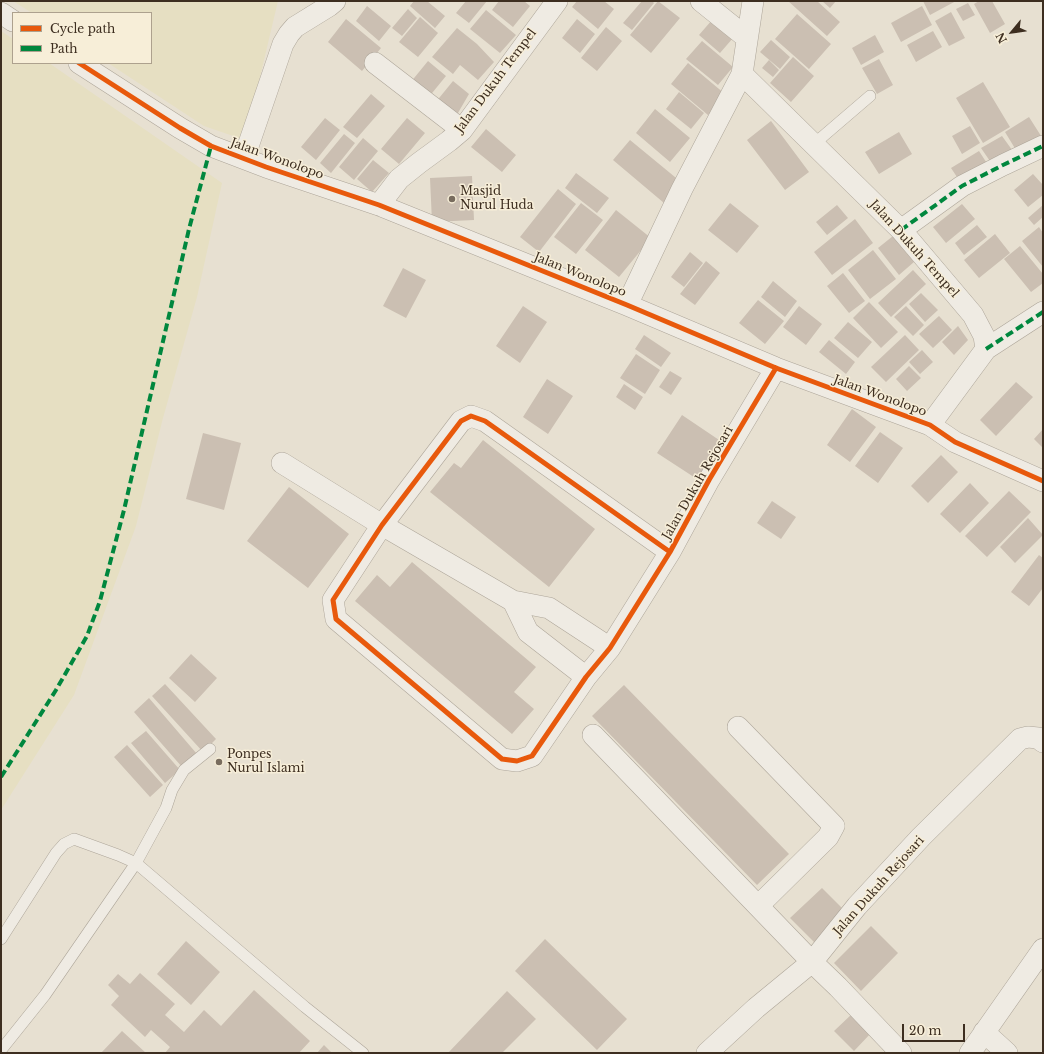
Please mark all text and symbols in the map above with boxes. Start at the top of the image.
legend [12,12,152,64]
north arrow [992,12,1032,52]
text: Cycle path [50,21,115,36]
street label: Jalan Dukuh Tempel [452,26,540,136]
text: N [993,30,1010,46]
text: Path [50,41,78,56]
street label: Jalan Wonolopo [228,135,326,183]
place label: Masjid Nurul Huda [460,185,533,213]
marker: Masjid Nurul Huda [447,194,457,204]
street label: Jalan Dukuh Tempel [866,197,962,301]
street label: Jalan Wonolopo [532,250,628,300]
street label: Jalan Wonolopo [831,372,929,420]
street label: Jalan Dukuh Rejosari [660,424,736,542]
place label: Ponpes Nurul Islami [227,748,305,776]
marker: Ponpes Nurul Islami [214,757,224,767]
street label: Jalan Dukuh Rejosari [831,833,927,939]
scale bar [904,1016,967,1042]
text: 20 m [909,1023,941,1038]

